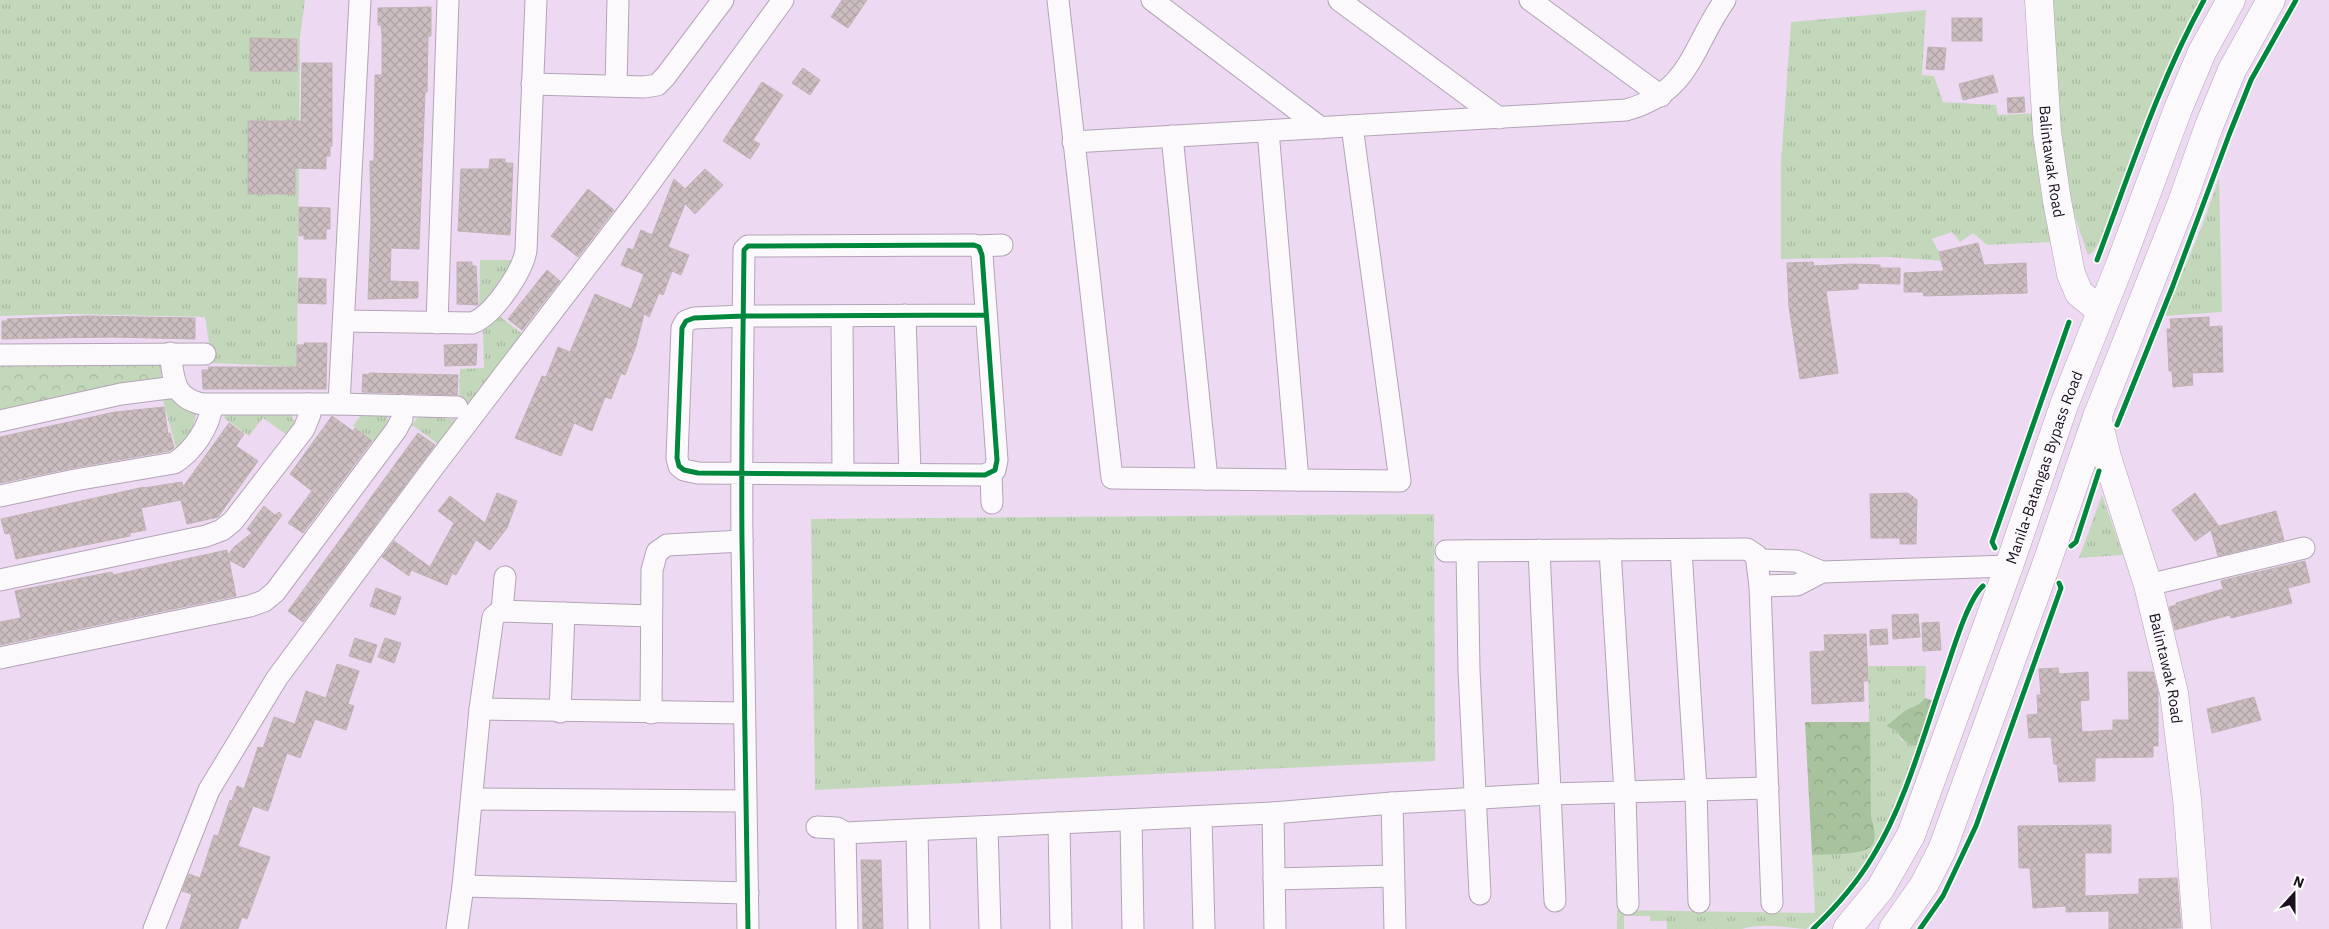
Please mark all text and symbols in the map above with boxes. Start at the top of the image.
street label: Balintawak Road [2036,105,2069,219]
street label: Manila-Batangas Bypass Road [2001,368,2086,566]
street label: Balintawak Road [2146,611,2187,725]
north arrow [2269,869,2319,919]
text: N [2291,872,2307,892]

